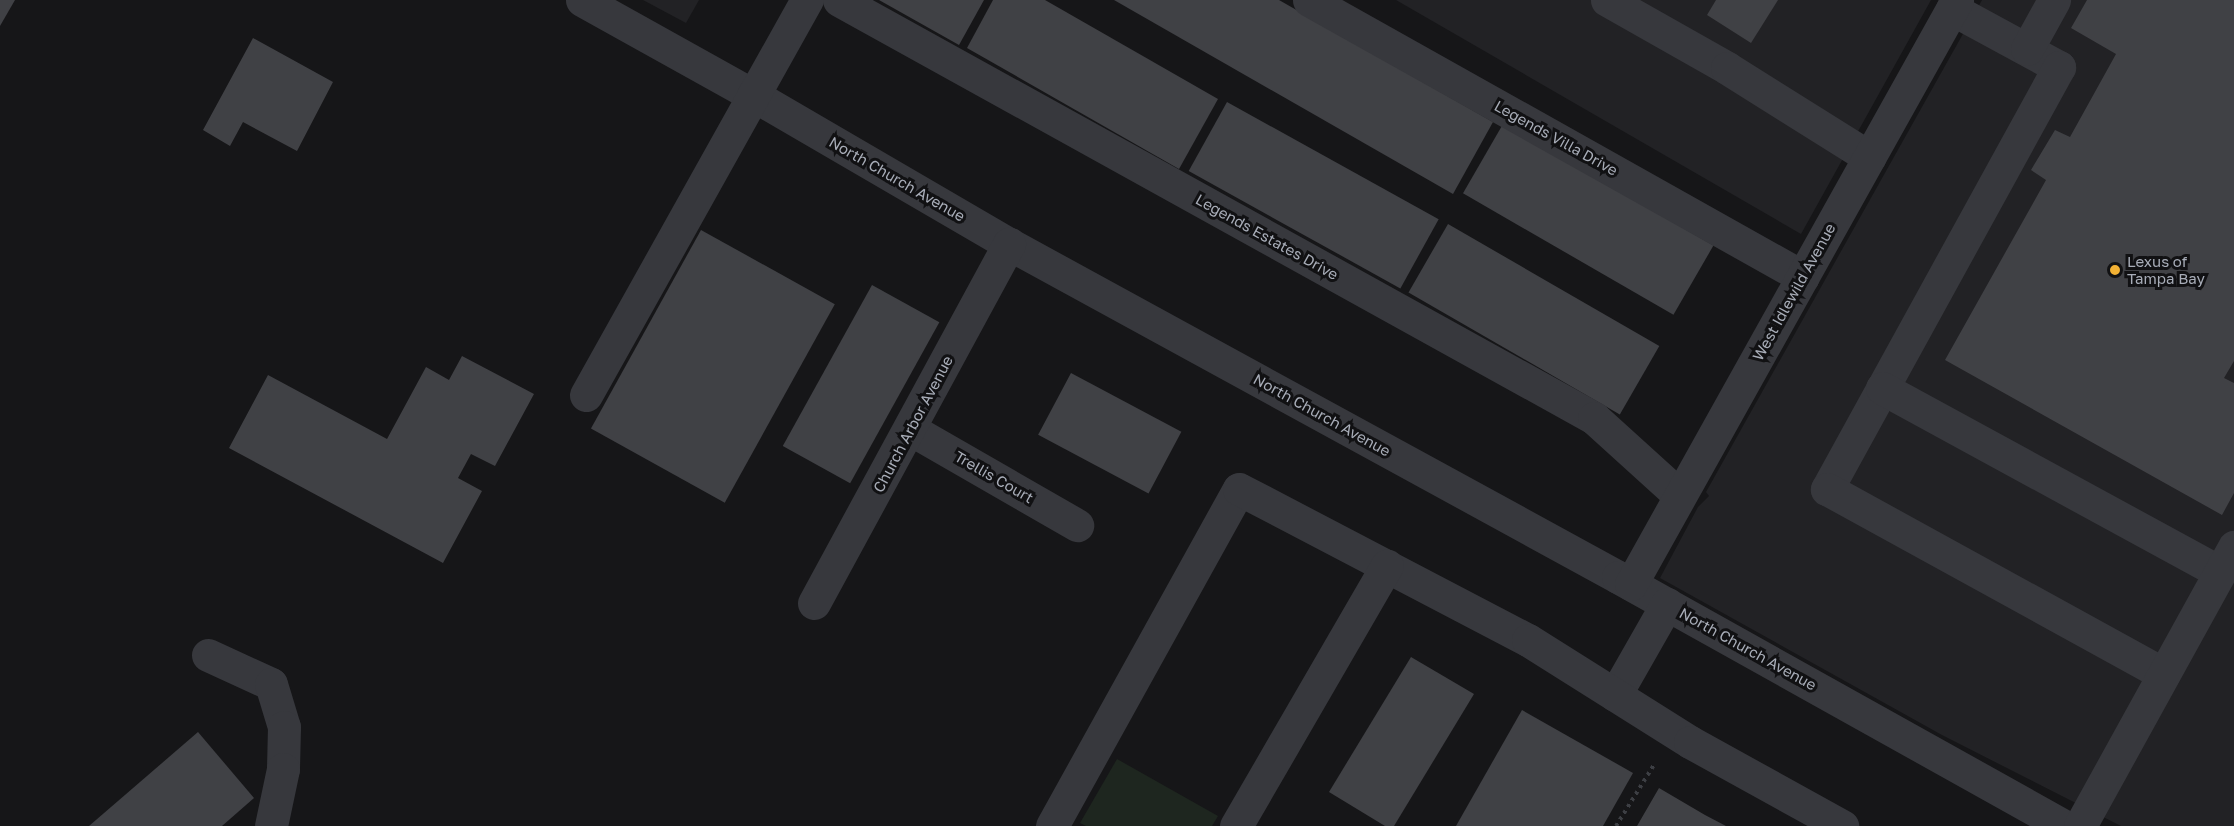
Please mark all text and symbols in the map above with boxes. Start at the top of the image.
street label: Legends Villa Drive [1491,97,1621,179]
street label: North Church Avenue [826,133,968,225]
street label: Legends Estates Drive [1193,190,1341,284]
street label: West Idlewild Avenue [1749,220,1839,364]
place label: Lexus of Tampa Bay [2127,252,2205,287]
marker: Lexus of Tampa Bay [2108,263,2122,277]
street label: Church Arbor Avenue [869,353,957,495]
street label: North Church Avenue [1250,370,1394,460]
street label: Trellis Court [951,447,1037,507]
street label: North Church Avenue [1676,604,1820,694]

